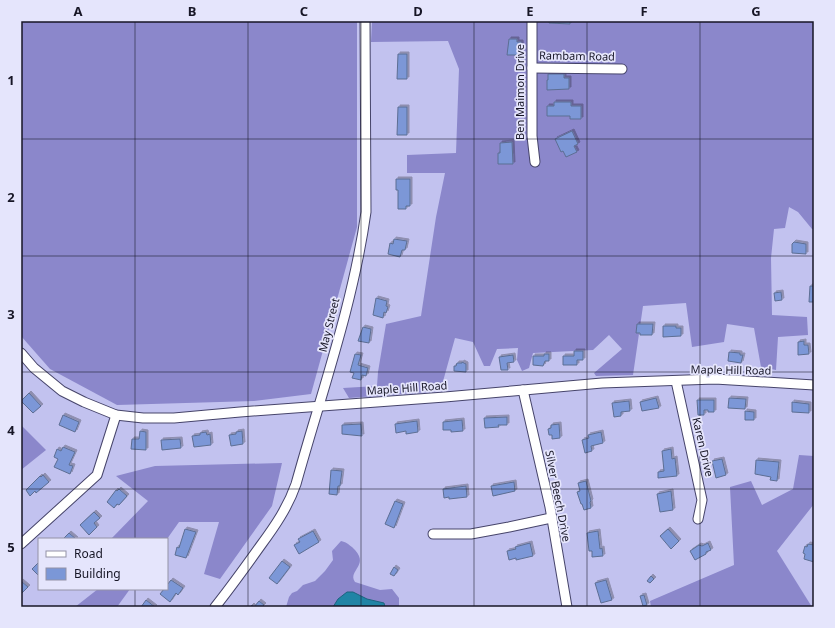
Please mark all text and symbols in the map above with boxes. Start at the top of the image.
text: A [74,2,83,20]
text: B [188,2,196,20]
text: C [300,2,308,20]
text: D [413,2,423,20]
text: E [526,2,534,20]
text: F [640,2,648,20]
text: G [751,2,761,20]
street label: Ben Maimon Drive [512,44,527,140]
street label: Rambam Road [539,47,615,64]
text: 1 [7,71,15,89]
text: 2 [7,188,15,206]
street label: May Street [315,296,342,354]
text: 3 [7,305,15,323]
street label: Maple Hill Road [690,361,772,378]
street label: Maple Hill Road [366,377,448,398]
street label: Karen Drive [689,416,718,478]
text: 4 [7,421,15,439]
street label: Silver Beech Drive [542,449,575,543]
text: 5 [7,538,15,556]
legend [38,538,168,590]
text: Road [74,545,103,562]
text: Building [74,565,121,582]

